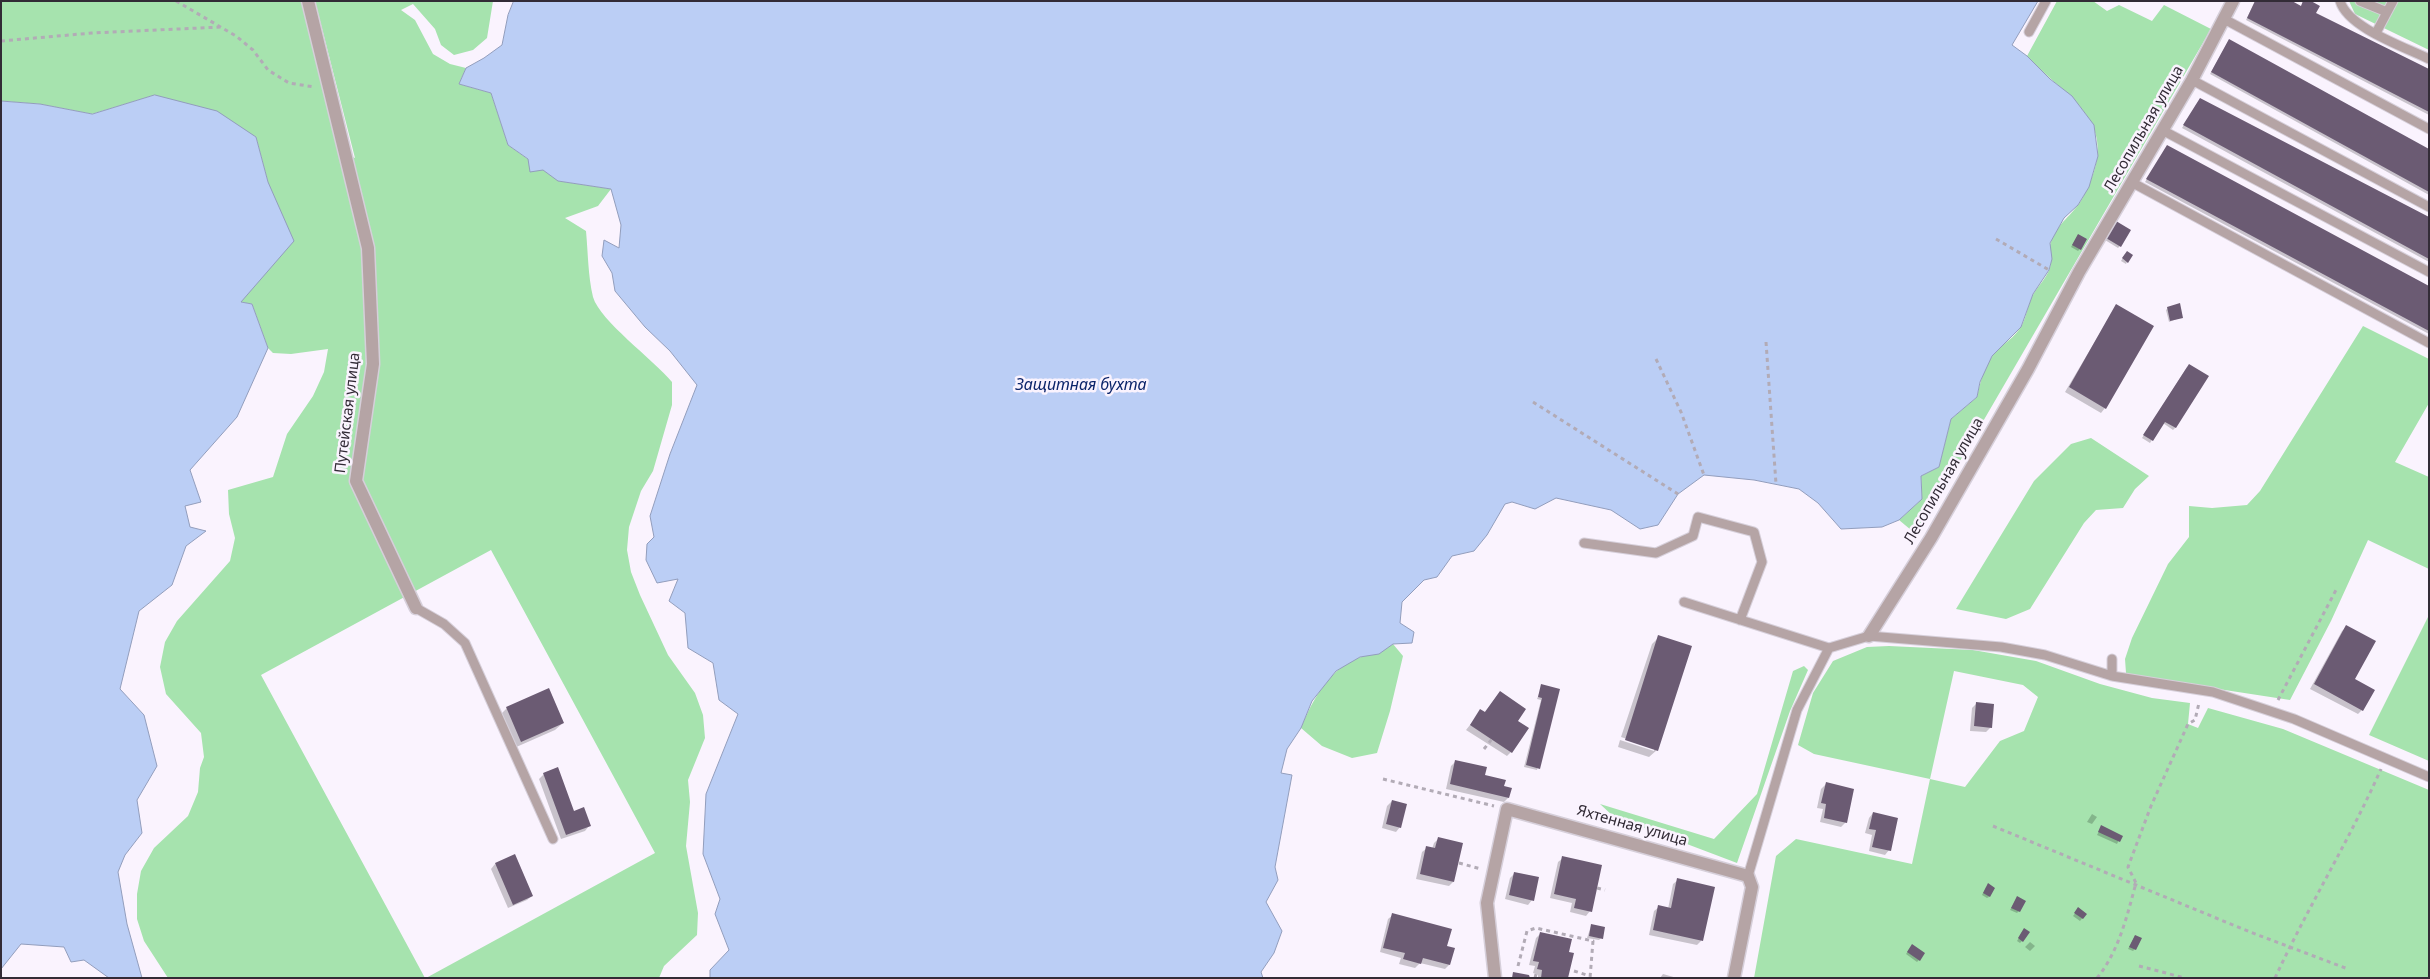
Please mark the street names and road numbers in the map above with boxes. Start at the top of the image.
street label: Лесопильная улица [2100,63,2188,195]
street label: Путейская улица [332,352,364,474]
street label: Лесопильная улица [1900,415,1988,547]
street label: Яхтенная улица [1575,802,1689,850]

